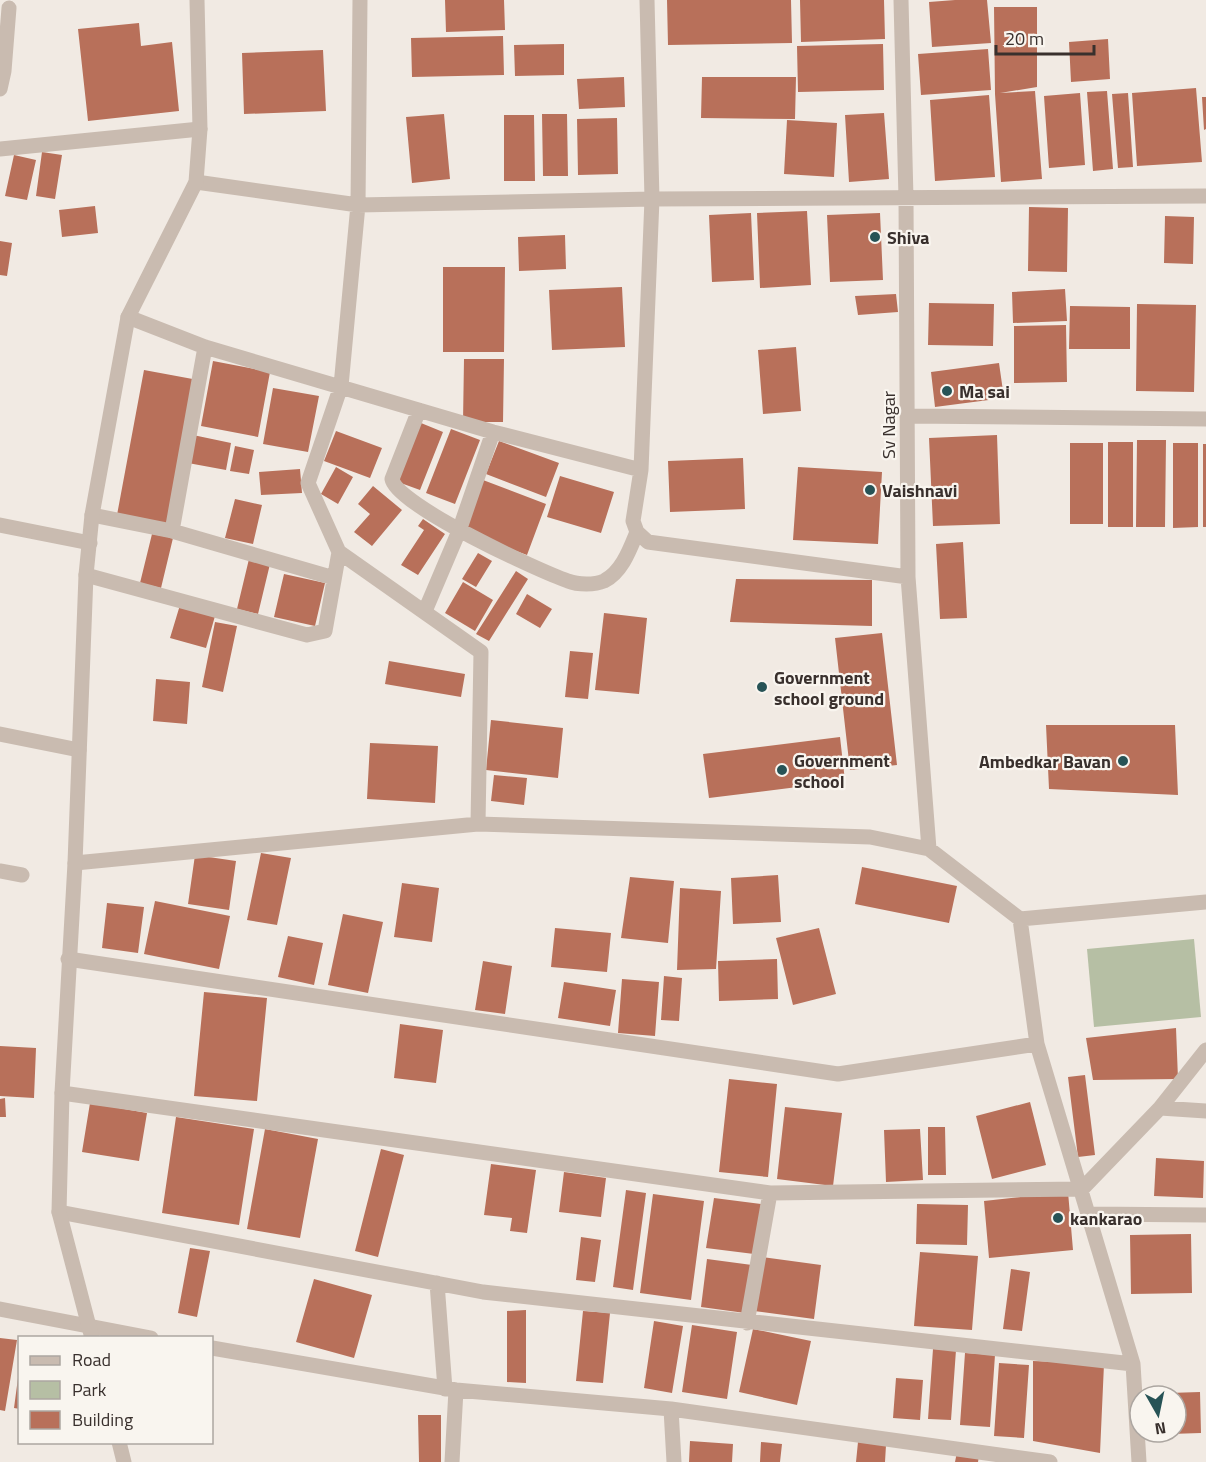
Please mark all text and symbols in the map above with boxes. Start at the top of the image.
scale bar [996,18,1094,56]
text: 20 m [1005,25,1044,52]
place label: Shiva [887,224,929,251]
marker: Shiva [868,230,882,244]
place label: Ma sai [959,378,1010,405]
marker: Ma sai [940,384,954,398]
street label: Sv Nagar [875,391,902,459]
place label: Vaishnavi [882,477,957,504]
marker: Vaishnavi [863,483,877,497]
place label: Government school ground [774,664,884,712]
marker: Government school ground [755,680,769,694]
place label: Government school [794,747,890,795]
place label: Ambedkar Bavan [979,748,1111,775]
marker: Ambedkar Bavan [1116,754,1130,768]
marker: Government school [775,763,789,777]
place label: kankarao [1070,1205,1142,1232]
marker: kankarao [1051,1211,1065,1225]
legend [18,1336,213,1444]
text: Road [72,1346,111,1373]
text: Park [72,1376,107,1403]
north arrow [1128,1384,1188,1444]
text: Building [72,1406,133,1433]
text: N [1153,1416,1168,1442]

